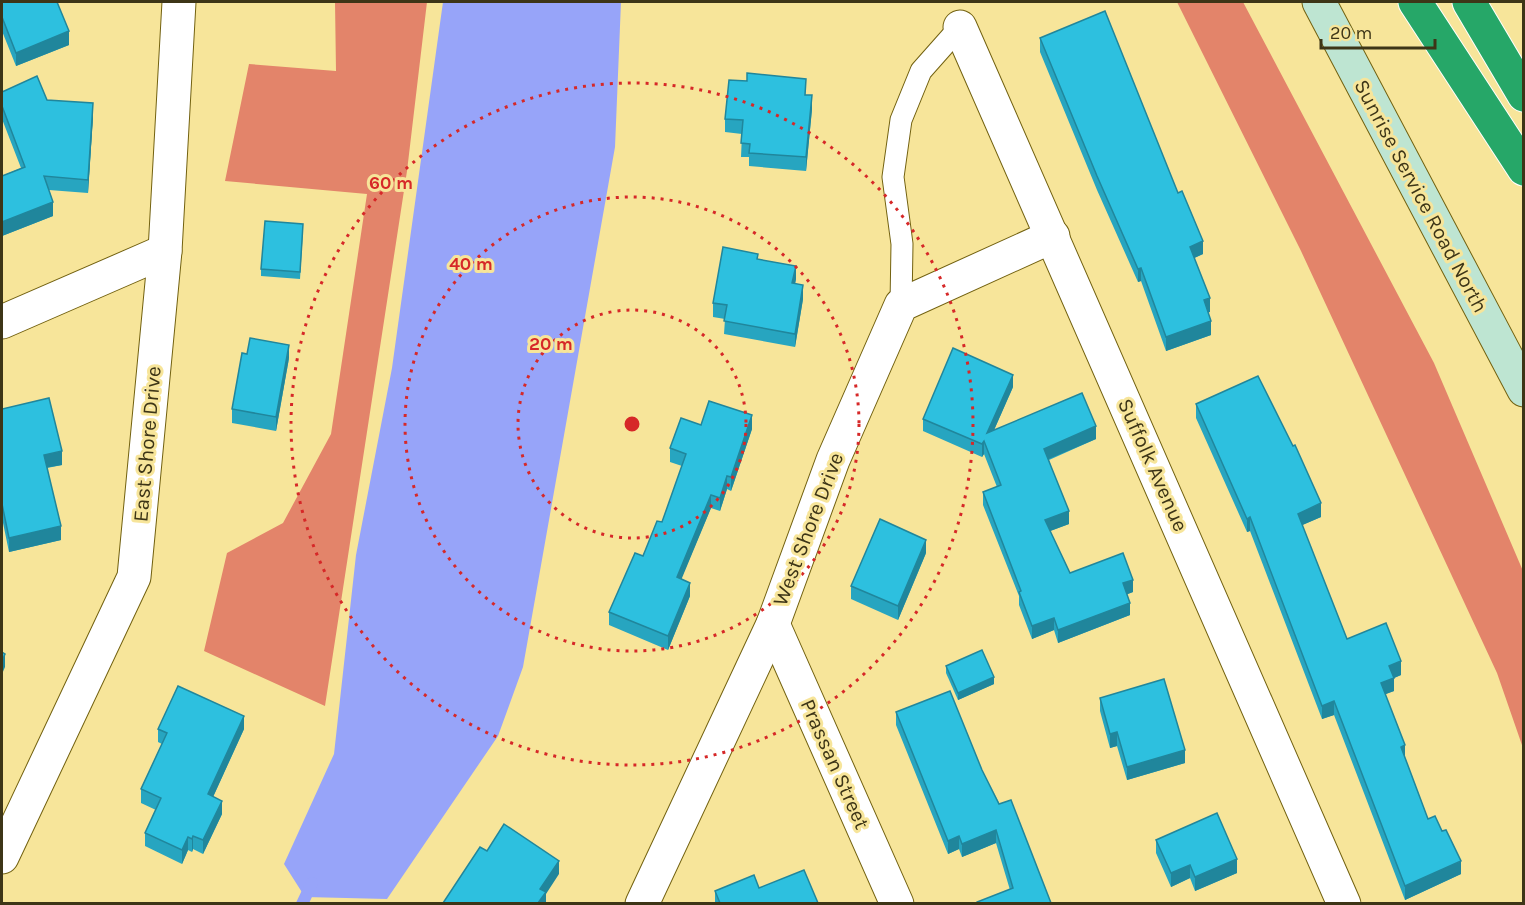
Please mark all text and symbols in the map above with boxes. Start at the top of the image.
scale bar [1321,12,1435,50]
text: 20 m [1330,22,1372,44]
street label: Sunrise Service Road North [1349,75,1493,317]
text: 60 m [369,172,413,194]
text: 40 m [449,253,493,275]
text: 20 m [529,333,573,355]
street label: East Shore Drive [128,365,166,523]
street label: Suffolk Avenue [1113,395,1193,535]
centre of rings [622,414,642,434]
street label: West Shore Drive [768,449,848,609]
street label: Prassan Street [796,695,874,833]

